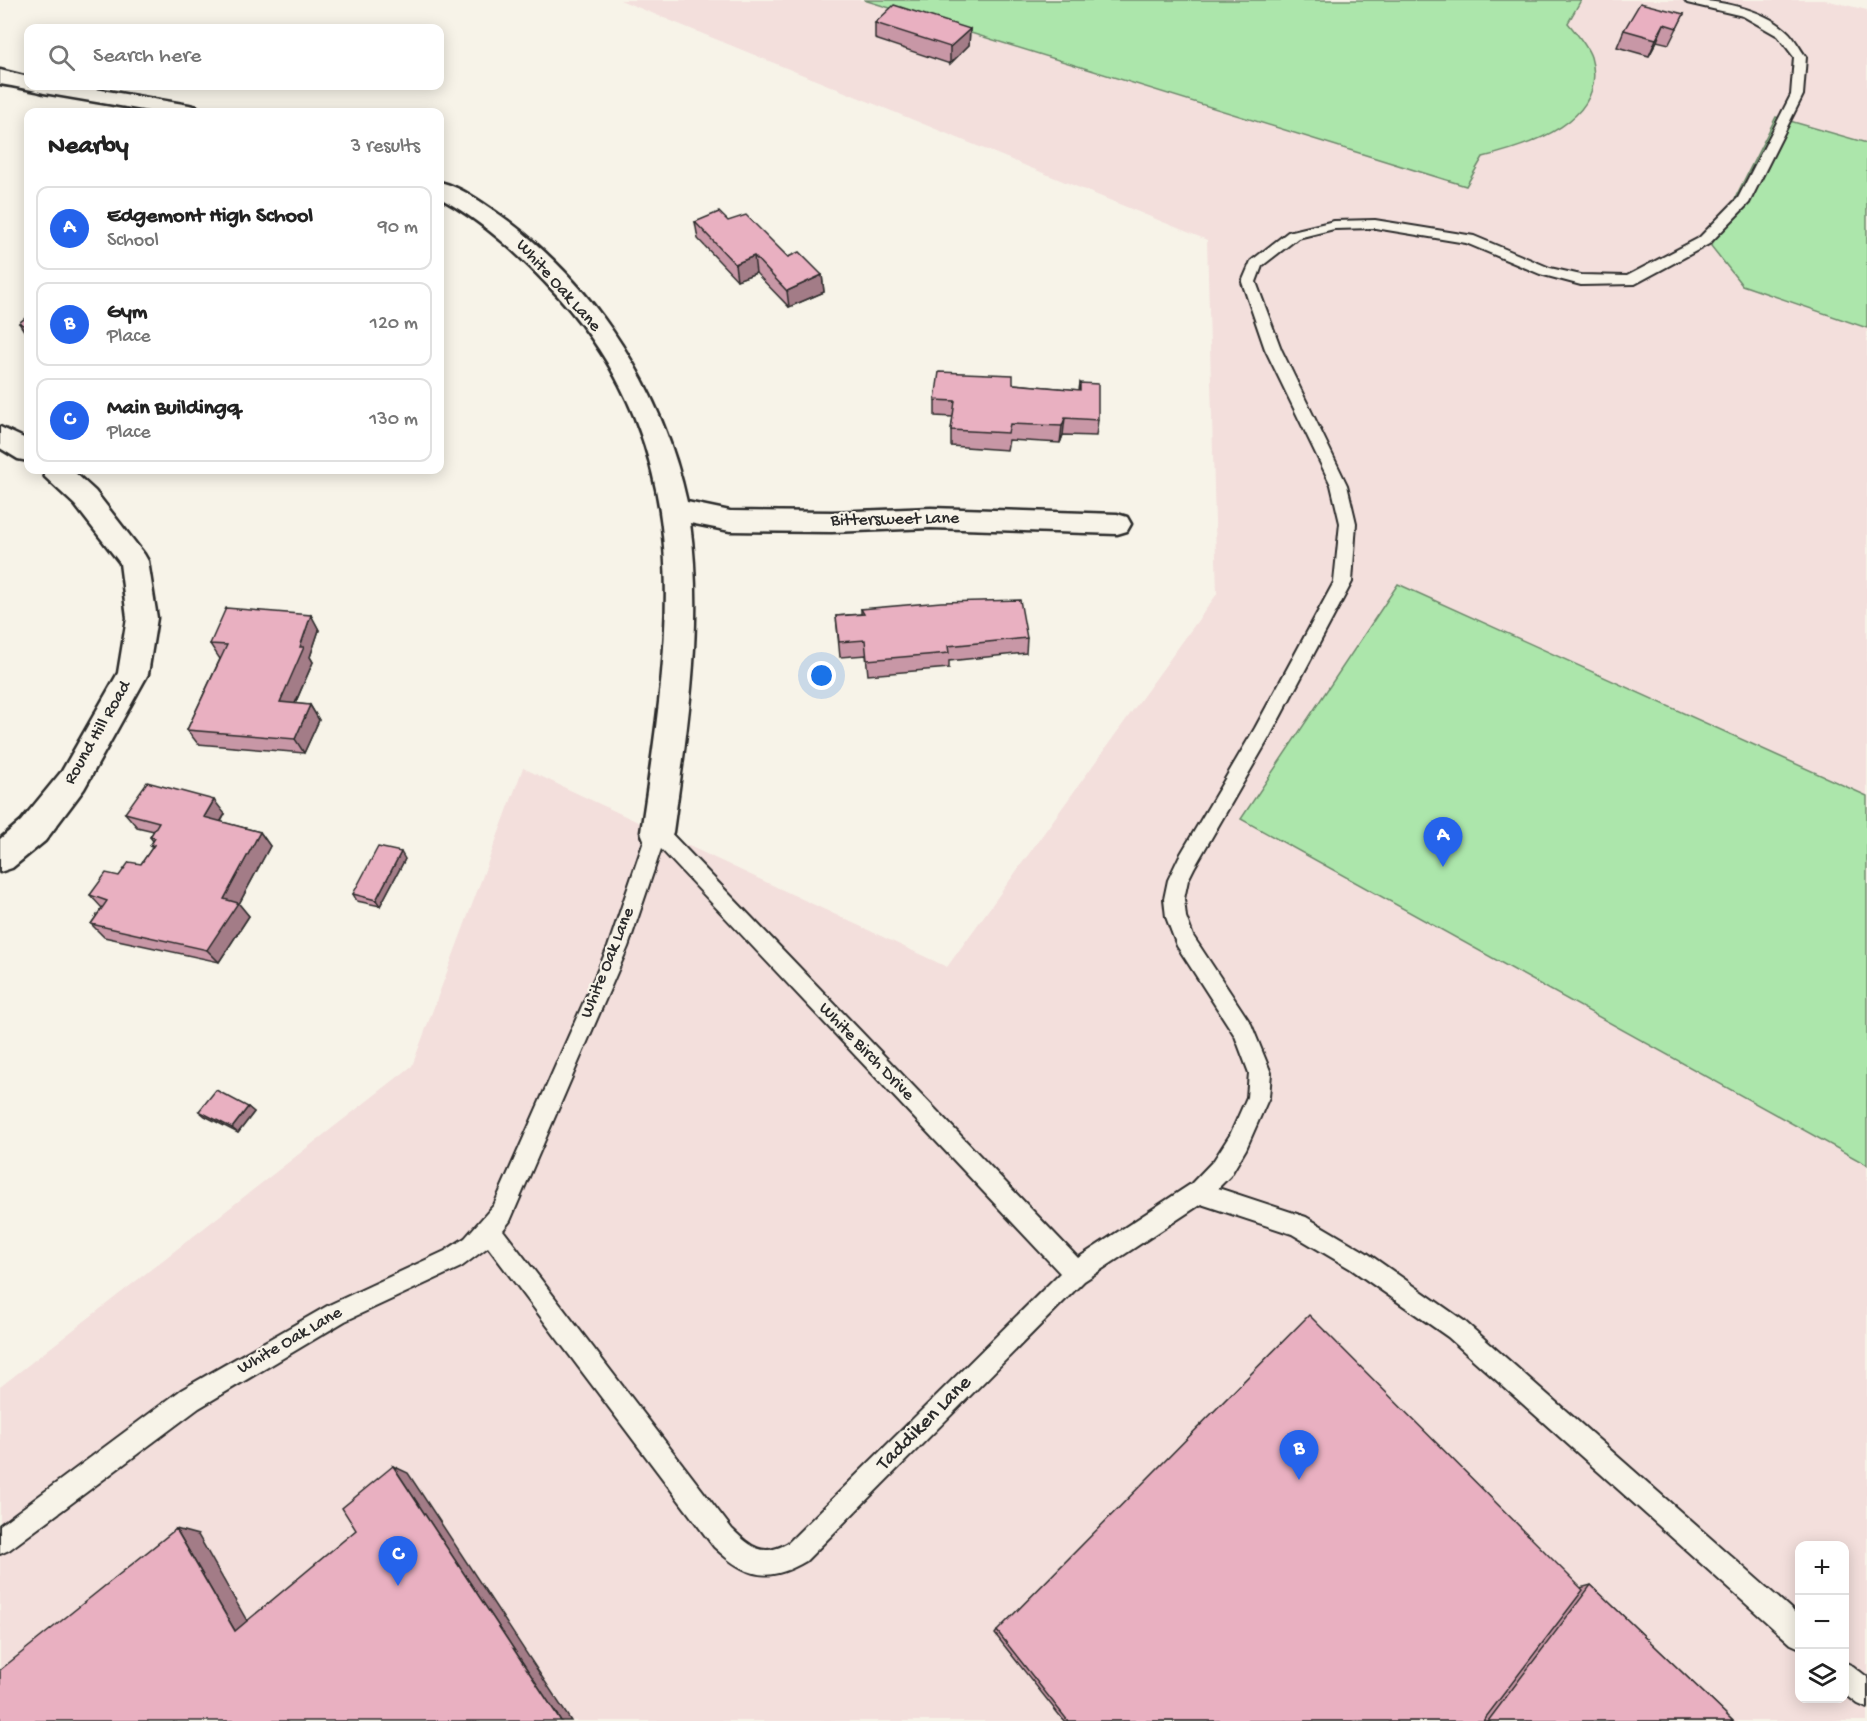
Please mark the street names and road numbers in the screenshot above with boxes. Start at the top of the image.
street label: White Oak Lane [511,235,606,337]
street label: Bittersweet Lane [829,508,960,532]
street label: Round Hill Road [60,676,137,789]
street label: White Oak Lane [576,904,640,1021]
street label: White Birch Drive [814,998,919,1106]
street label: White Oak Lane [234,1302,347,1379]
street label: Taddiken Lane [872,1370,979,1477]

